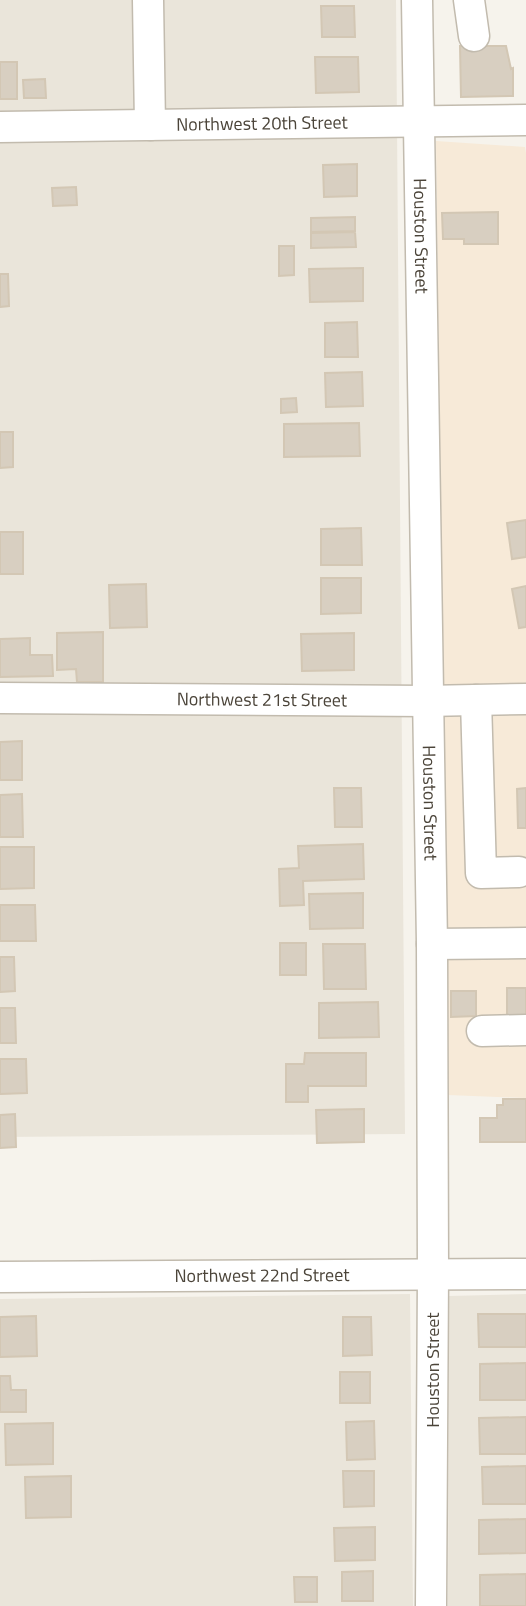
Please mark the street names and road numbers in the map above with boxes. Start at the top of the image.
street label: Northwest 20th Street [176,108,349,138]
street label: Houston Street [407,178,436,295]
street label: Northwest 21st Street [177,685,348,713]
street label: Houston Street [416,745,445,862]
street label: Northwest 22nd Street [174,1261,350,1289]
street label: Houston Street [419,1312,446,1428]

